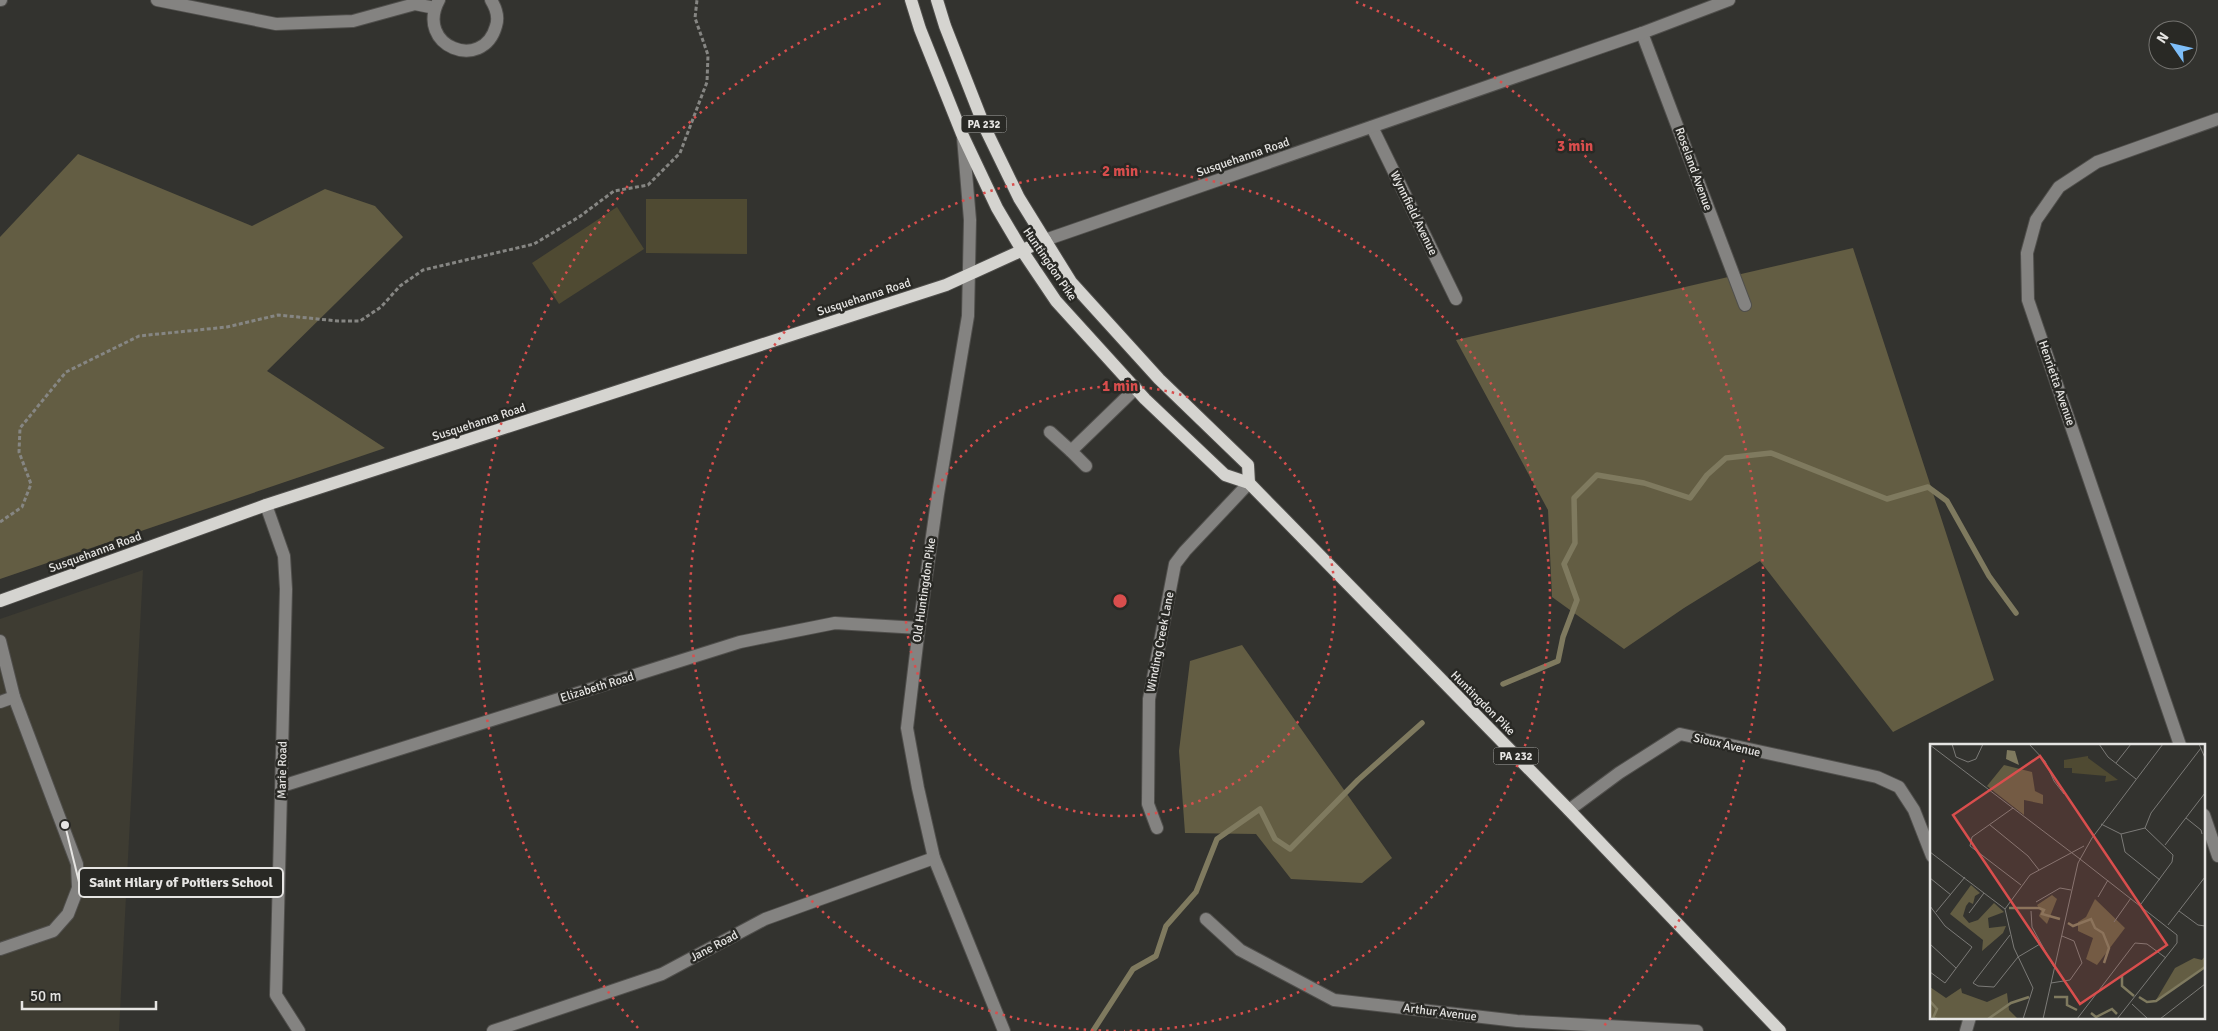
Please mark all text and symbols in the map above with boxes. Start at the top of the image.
north arrow [2148,20,2198,70]
text: N [2153,29,2172,47]
road number: PA 232 [962,116,1006,132]
street label: Roseland Avenue [1672,126,1716,213]
street label: Susquehanna Road [1195,135,1292,180]
text: 3 min [1557,137,1593,155]
text: 2 min [1102,162,1138,180]
street label: Wynnfield Avenue [1387,169,1440,258]
street label: Huntingdon Pike [1020,225,1080,304]
street label: Susquehanna Road [815,275,913,320]
street label: Henrietta Avenue [2035,339,2078,428]
text: 1 min [1102,377,1138,395]
street label: Susquehanna Road [430,400,528,445]
street label: Susquehanna Road [47,529,144,576]
street label: Old Huntingdon Pike [910,537,939,643]
street label: Winding Creek Lane [1143,591,1178,694]
centre of rings [1111,592,1129,610]
street label: Huntingdon Pike [1447,668,1518,739]
street label: Elizabeth Road [558,669,636,706]
street label: Sioux Avenue [1692,730,1762,760]
street label: Marie Road [274,741,291,799]
inset map [1930,744,2206,1018]
road number: PA 232 [1494,748,1538,764]
callout: Saint Hilary of Poitiers School [79,868,283,897]
text: Saint Hilary of Poitiers School [89,874,273,891]
street label: Jane Road [688,928,741,965]
scale bar [22,978,156,1010]
text: 50 m [30,987,61,1005]
street label: Arthur Avenue [1402,1001,1478,1024]

